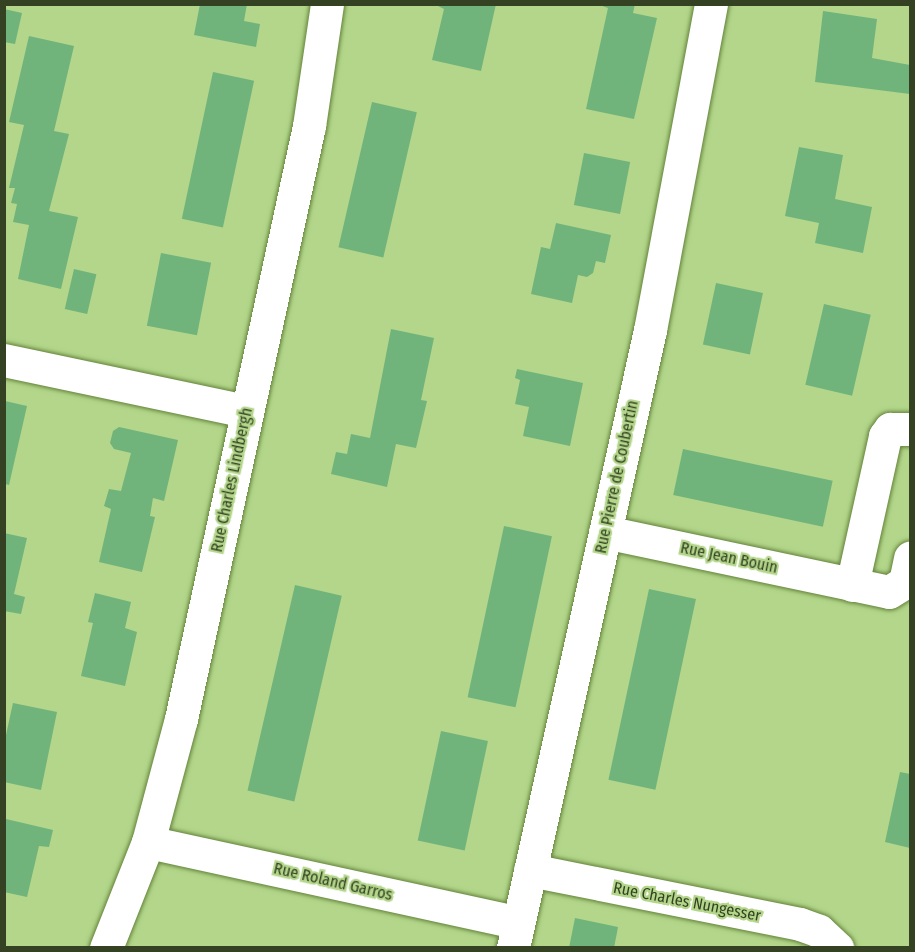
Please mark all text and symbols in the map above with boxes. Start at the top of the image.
street label: Rue Pierre de Coubertin [591,399,643,555]
street label: Rue Charles Lindbergh [207,406,257,554]
street label: Rue Jean Bouin [679,538,779,578]
street label: Rue Roland Garros [272,859,394,905]
street label: Rue Charles Nungesser [612,878,762,926]

